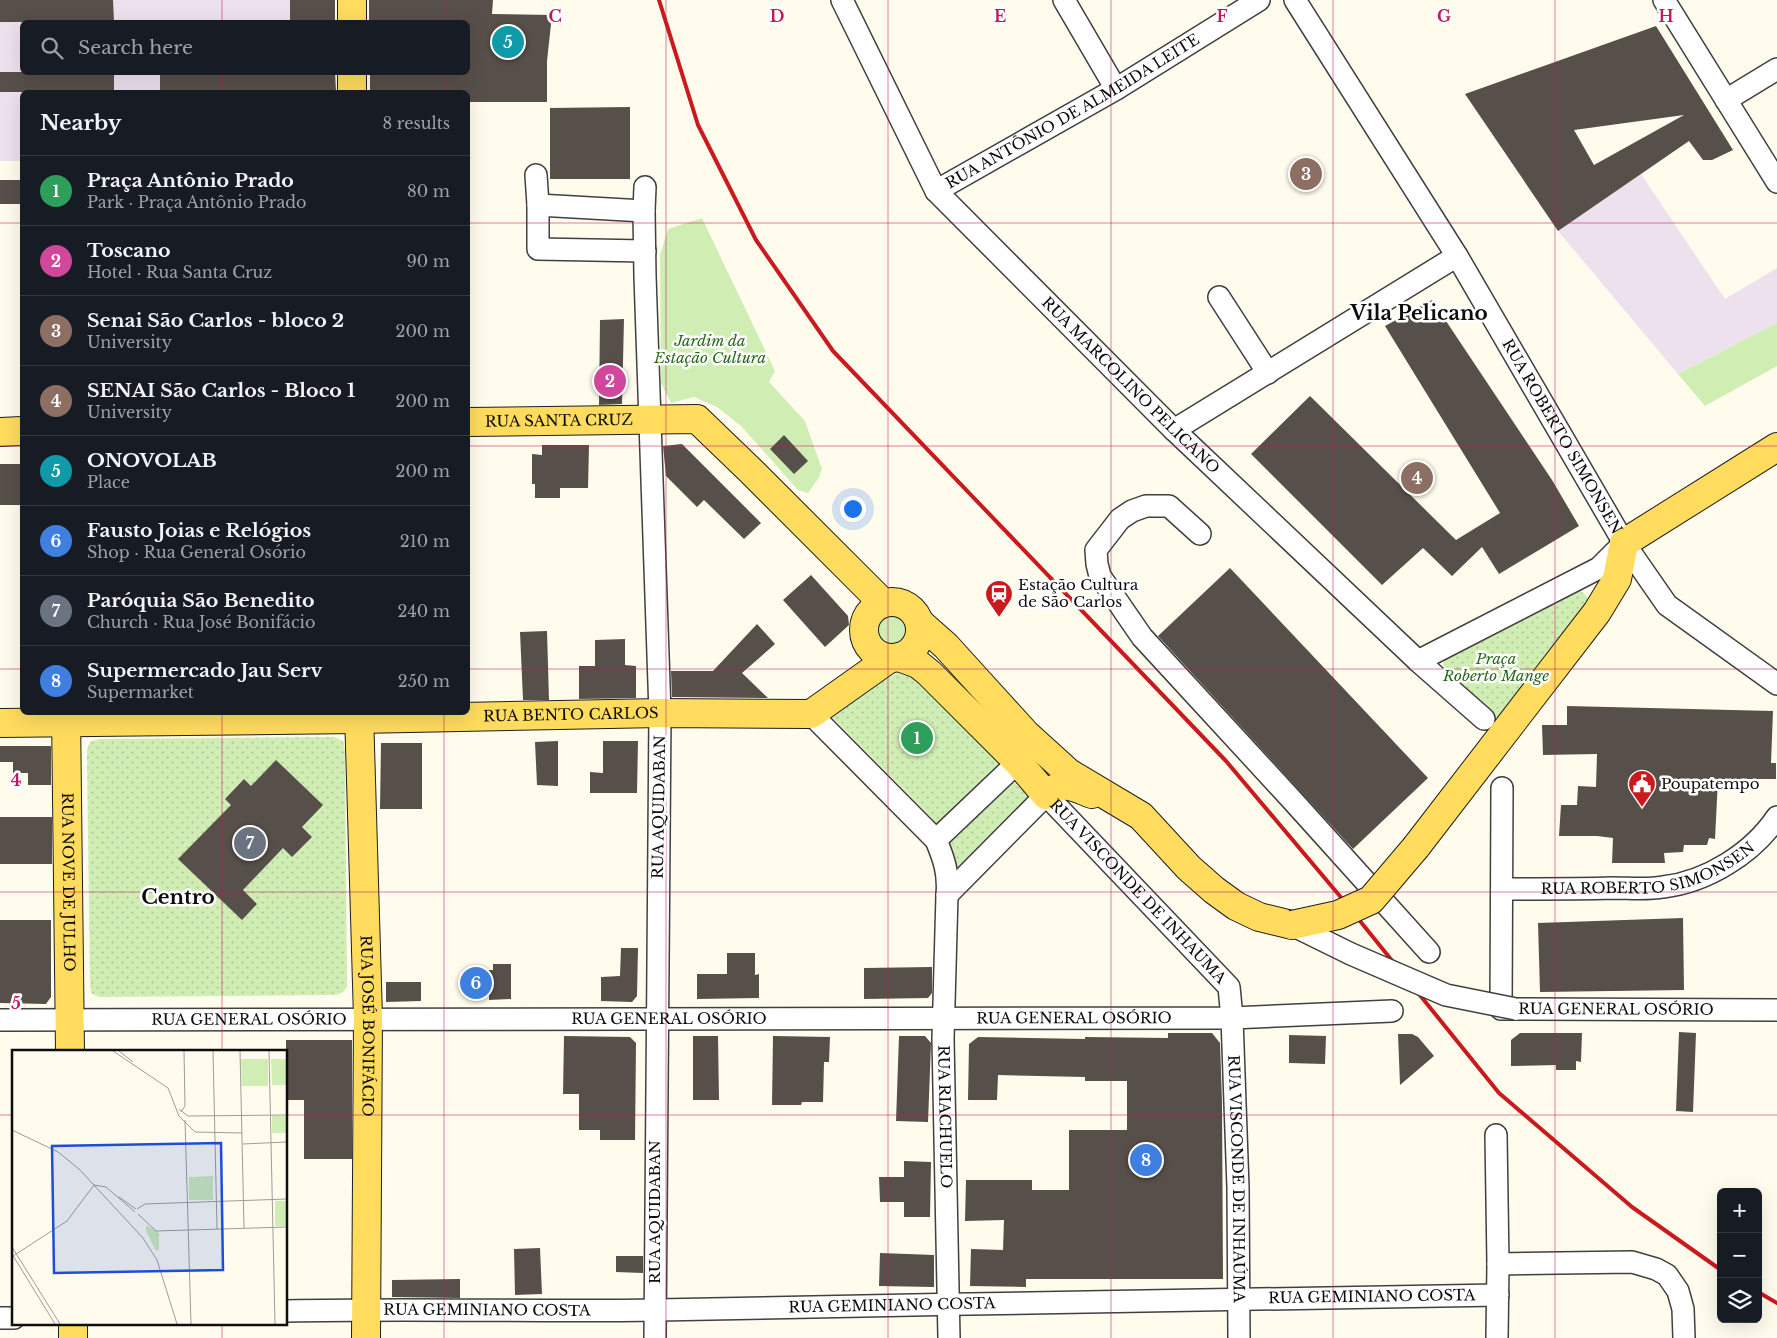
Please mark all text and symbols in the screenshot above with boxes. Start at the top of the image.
text: C [548,6,562,26]
text: D [770,6,784,26]
text: E [994,6,1006,26]
text: F [1216,6,1228,26]
text: G [1437,6,1451,26]
text: H [1658,6,1674,26]
search box [20,20,470,75]
pin: 5 [492,23,524,61]
street label: RUA ANTÔNIO DE ALMEIDA LEITE [942,30,1203,193]
icon: search [38,34,66,62]
text: Search here [78,36,193,59]
text: Nearby [40,110,121,136]
text: 8 results [383,113,450,133]
pin: 3 [1290,155,1322,193]
text: Praça Antônio Prado [87,169,294,192]
text: 1 [53,181,59,201]
text: 80 m [407,181,450,201]
text: Park · Praça Antônio Prado [87,192,307,212]
text: Toscano [87,239,171,262]
text: 2 [51,251,61,271]
text: 90 m [407,251,450,271]
text: Hotel · Rua Santa Cruz [87,262,272,282]
street label: RUA MARCOLINO PELICANO [1038,293,1224,477]
district label: Vila Pelicano [1349,301,1488,325]
text: Senai São Carlos - bloco 2 [87,309,344,332]
text: 3 [51,321,61,341]
text: 200 m [396,321,450,341]
park label: Jardim da Estação Cultura [653,331,766,367]
text: University [87,332,172,352]
street label: RUA ROBERTO SIMONSEN [1498,335,1627,537]
pin: 2 [594,362,626,400]
text: SENAI São Carlos - Bloco 1 [87,379,355,402]
text: 4 [51,391,61,411]
text: 200 m [396,391,450,411]
text: University [87,402,172,422]
street label: RUA SANTA CRUZ [485,410,633,431]
text: ONOVOLAB [87,449,217,472]
pin: 4 [1401,459,1433,497]
text: 5 [51,461,61,481]
text: 200 m [396,461,450,481]
text: Place [87,472,130,492]
your location [840,496,866,522]
text: Fausto Joias e Relógios [87,519,311,542]
text: 6 [51,531,61,551]
text: 210 m [400,531,450,551]
text: Shop · Rua General Osório [87,542,306,562]
place label: Estação Cultura de São Carlos [1018,575,1139,611]
station icon: Estação Cultura de São Carlos [984,579,1014,618]
text: Paróquia São Benedito [87,589,314,612]
text: 7 [52,601,60,621]
text: 240 m [398,601,450,621]
text: Church · Rua José Bonifácio [87,612,315,632]
park label: Praça Roberto Mange [1442,649,1549,685]
text: Supermercado Jau Serv [87,659,322,682]
text: 8 [51,671,61,691]
text: 250 m [398,671,450,691]
text: Supermarket [87,682,194,702]
street label: RUA BENTO CARLOS [483,703,659,726]
pin: 1 [901,719,933,757]
street label: RUA AQUIDABAN [648,735,669,879]
public building icon: Poupatempo [1627,769,1657,808]
text: 4 [11,770,21,790]
place label: Poupatempo [1661,774,1760,793]
street label: RUA NOVE DE JULHO [58,792,79,972]
street label: RUA VISCONDE DE INHAUMA [1046,795,1231,988]
pin: 7 [234,824,266,862]
street label: RUA ROBERTO SIMONSEN [1541,837,1758,898]
district label: Centro [141,885,215,909]
street label: RUA JOSÉ BONIFÁCIO [357,935,378,1117]
pin: 6 [460,964,492,1002]
text: 5 [11,993,21,1013]
street label: RUA GENERAL OSÓRIO [1518,999,1714,1019]
street label: RUA GENERAL OSÓRIO [976,1008,1172,1027]
street label: RUA GENERAL OSÓRIO [151,1009,347,1029]
street label: RUA GENERAL OSÓRIO [571,1009,767,1028]
street label: RUA RIACHUELO [934,1045,956,1188]
inset map [12,1050,288,1326]
street label: RUA VISCONDE DE INHAÚMA [1224,1055,1249,1303]
street label: RUA AQUIDABAN [645,1140,664,1284]
pin: 8 [1130,1141,1162,1179]
map controls [1717,1188,1762,1323]
button: + [1717,1188,1762,1233]
button: − [1717,1233,1762,1278]
button: layers [1717,1278,1762,1323]
street label: RUA GEMINIANO COSTA [1268,1285,1476,1307]
street label: RUA GEMINIANO COSTA [788,1293,996,1317]
street label: RUA GEMINIANO COSTA [383,1300,591,1320]

